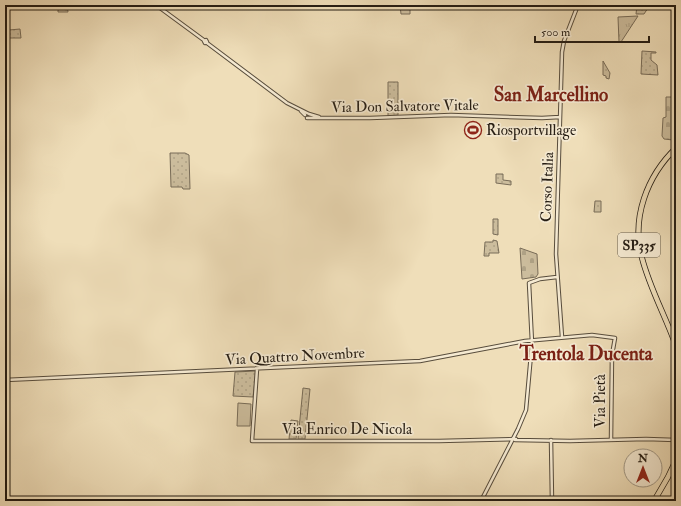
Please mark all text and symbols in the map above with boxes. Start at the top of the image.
scale bar [535,18,649,44]
text: 500 m [541,25,571,40]
district label: San Marcellino [494,83,608,107]
street label: Via Don Salvatore Vitale [331,96,479,117]
sports icon: Riosportvillage [463,120,483,140]
place label: Riosportvillage [486,121,576,141]
street label: Corso Italia [537,151,558,222]
road number: SP335 [618,233,660,257]
district label: Trentola Ducenta [518,342,654,366]
street label: Via Quattro Novembre [225,343,365,370]
street label: Via Pietà [591,373,610,428]
street label: Via Enrico De Nicola [282,420,413,439]
north arrow [623,448,663,488]
text: N [637,452,649,465]

